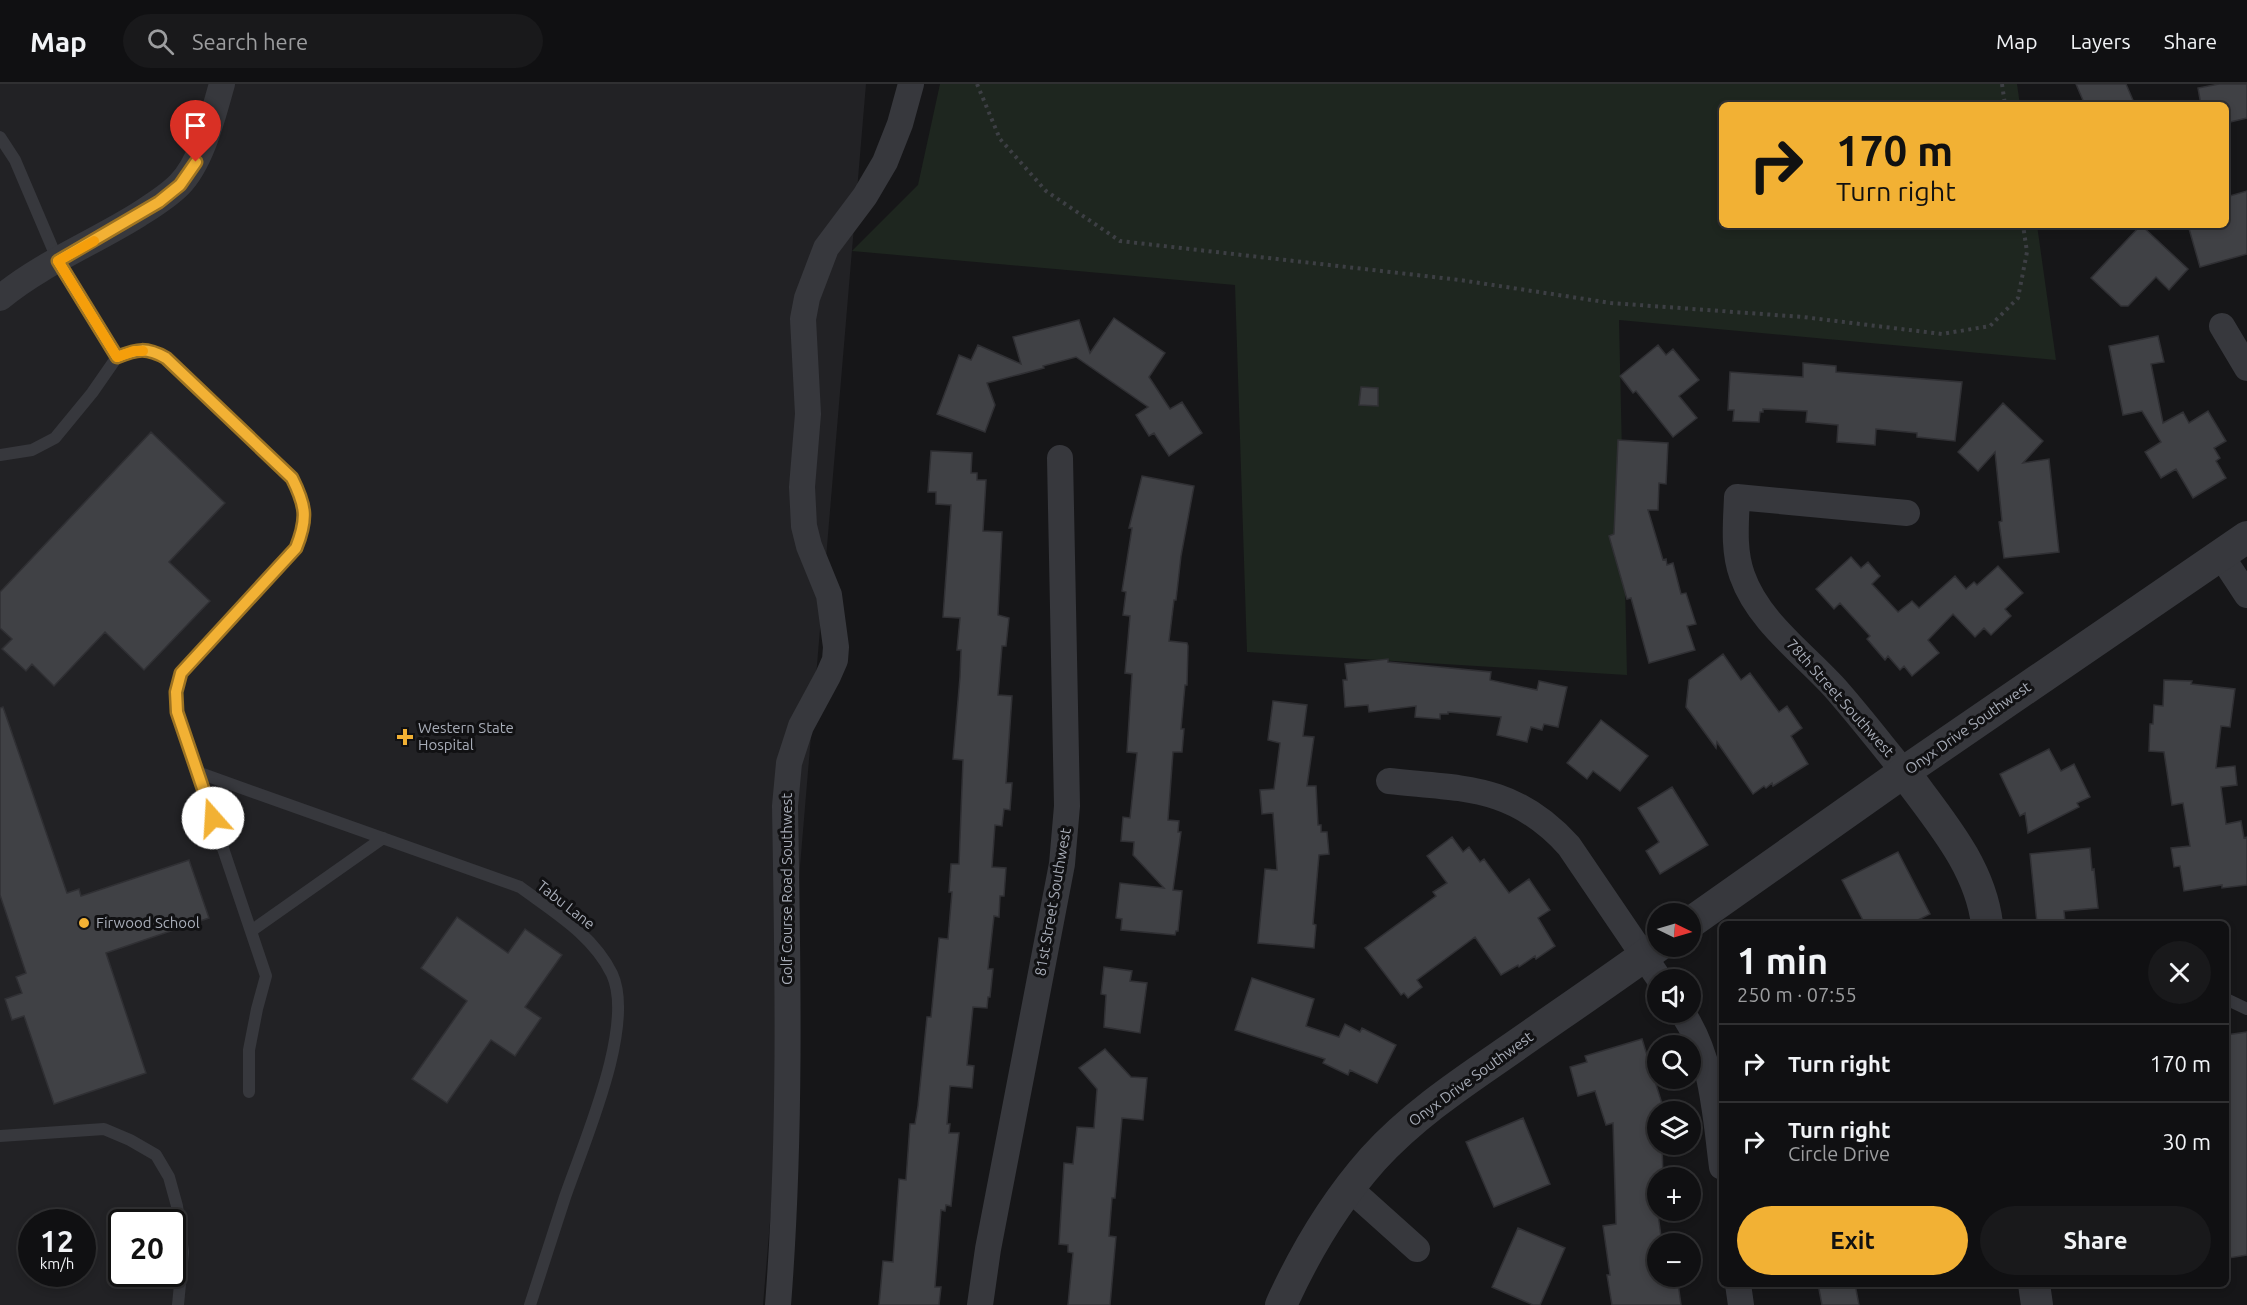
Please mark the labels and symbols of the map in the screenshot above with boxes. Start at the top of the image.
pin [170,100,221,162]
street label: 78th Street Southwest [1783,635,1898,760]
street label: Onyx Drive Southwest [1902,678,2034,777]
place label: Western State Hospital [418,719,514,753]
marker: Western State Hospital [396,728,414,746]
position arrow [181,786,245,850]
street label: Golf Course Road Southwest [778,793,795,985]
street label: 81st Street Southwest [1031,826,1074,977]
street label: Tabu Lane [534,877,599,932]
north arrow [1647,903,1701,957]
place label: Firwood School [96,914,200,931]
marker: Firwood School [77,916,91,930]
street label: Onyx Drive Southwest [1405,1028,1536,1129]
speed limit sign: 20 [108,1209,186,1287]

